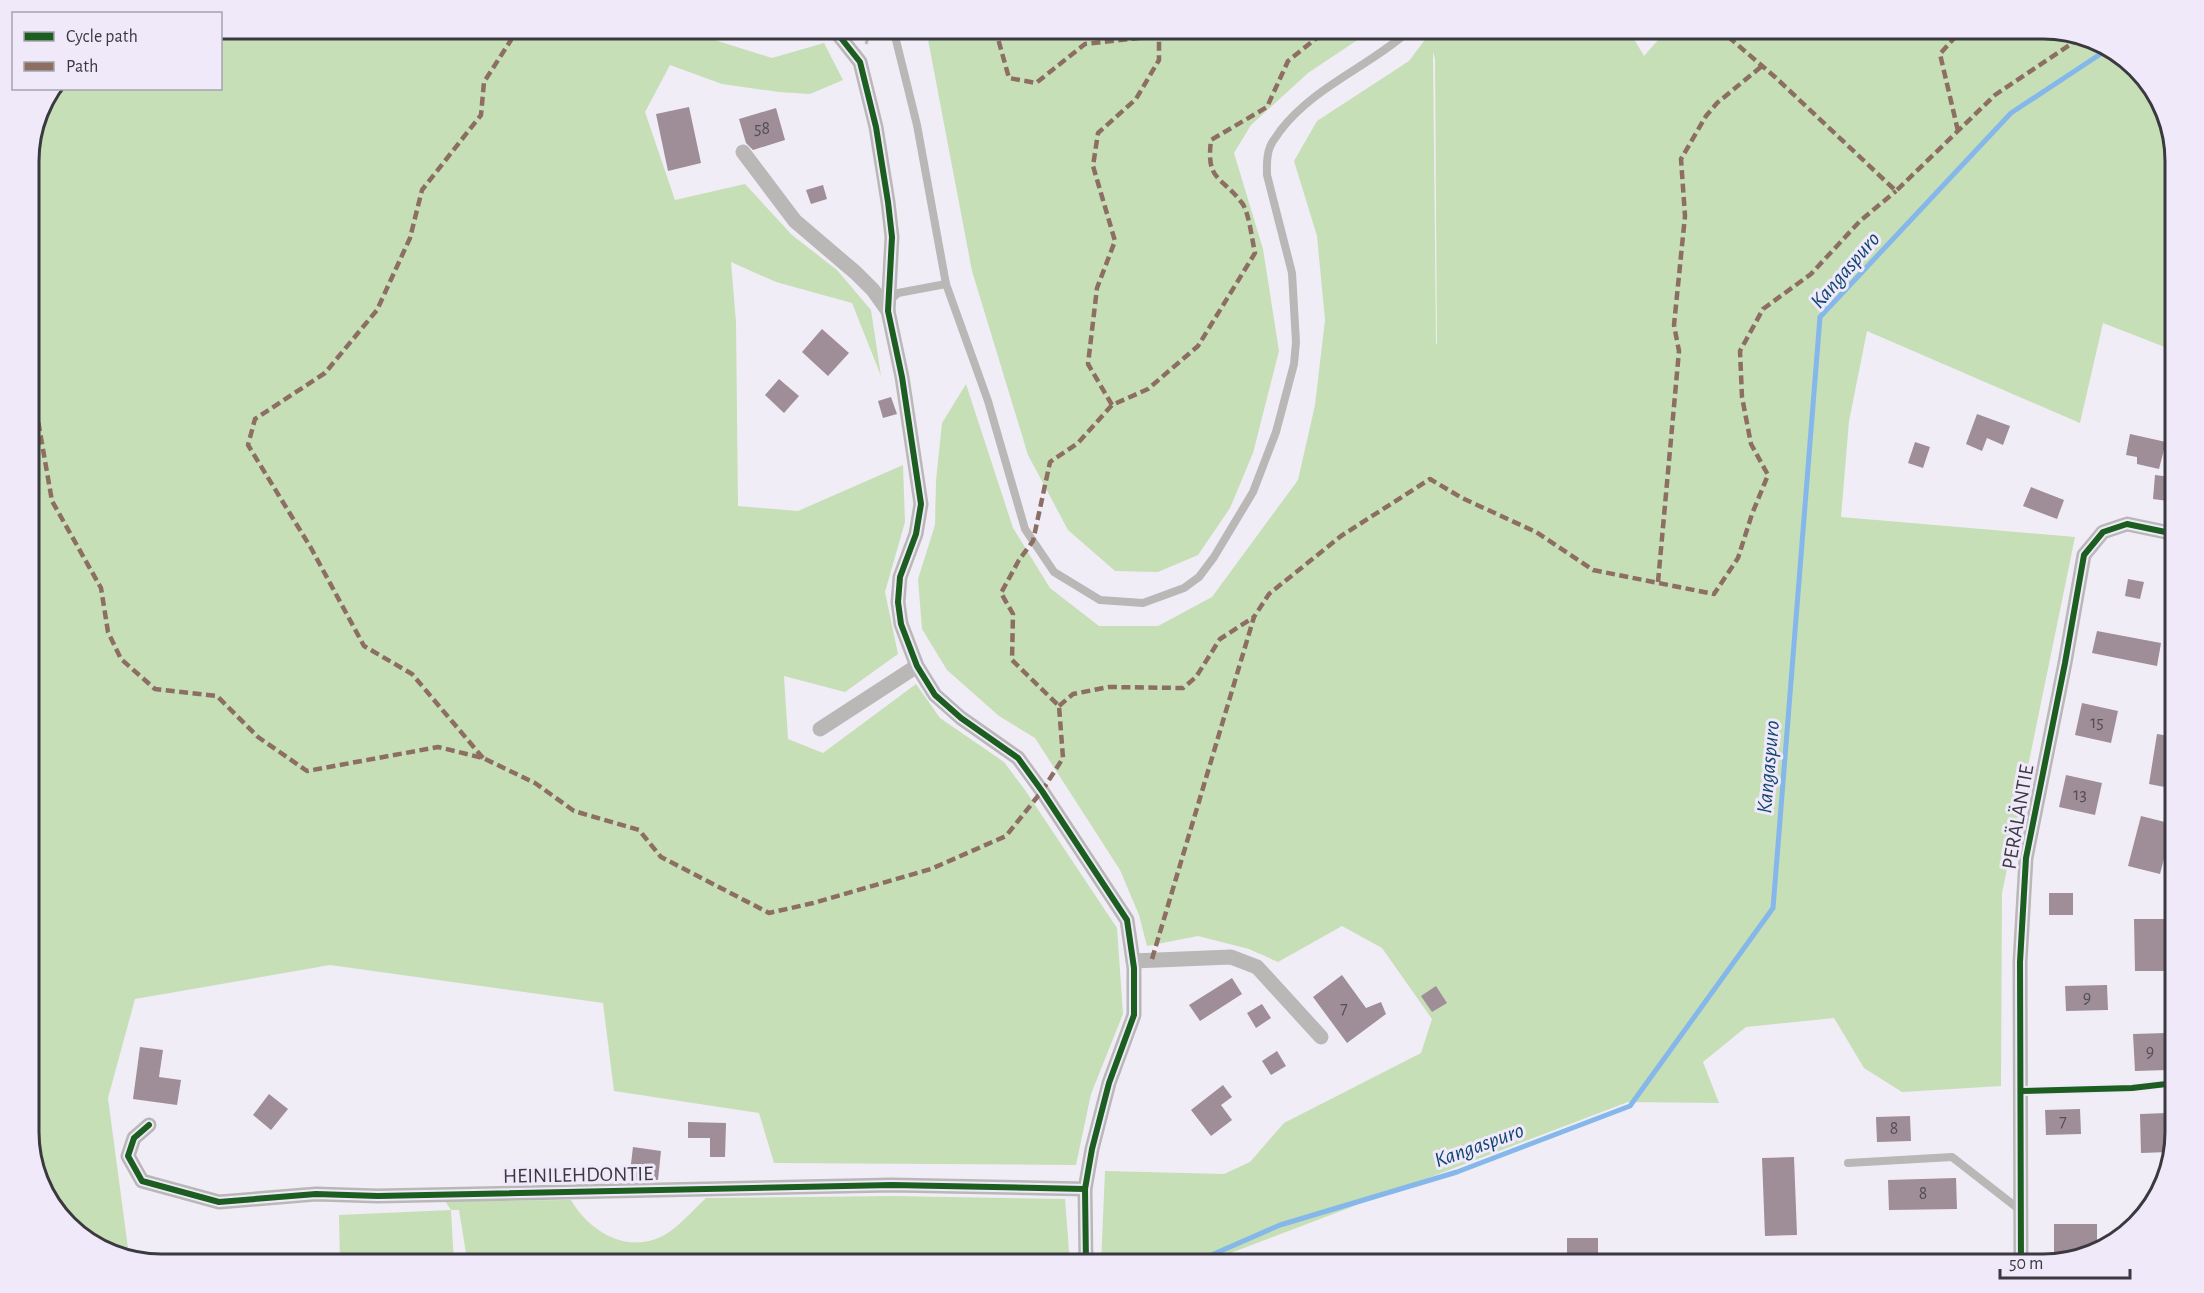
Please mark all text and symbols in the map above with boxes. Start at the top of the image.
legend [12,12,222,90]
text: Cycle path [66,28,138,46]
text: Path [66,58,98,76]
house number: 58 [754,120,770,138]
water label: Kangaspuro [1806,228,1885,313]
house number: 15 [2090,714,2104,732]
water label: Kangaspuro [1753,720,1784,815]
street label: PERÄLÄNTIE [1997,763,2038,871]
house number: 13 [2073,786,2087,804]
house number: 9 [2083,989,2091,1007]
house number: 7 [1340,1000,1348,1018]
house number: 9 [2146,1043,2154,1061]
house number: 7 [2059,1113,2067,1131]
water label: Kangaspuro [1431,1119,1527,1172]
house number: 8 [1890,1120,1898,1138]
street label: HEINILEHDONTIE [503,1163,653,1187]
house number: 8 [1919,1185,1927,1203]
scale bar [2000,1242,2130,1280]
text: 50 m [2009,1255,2043,1273]

